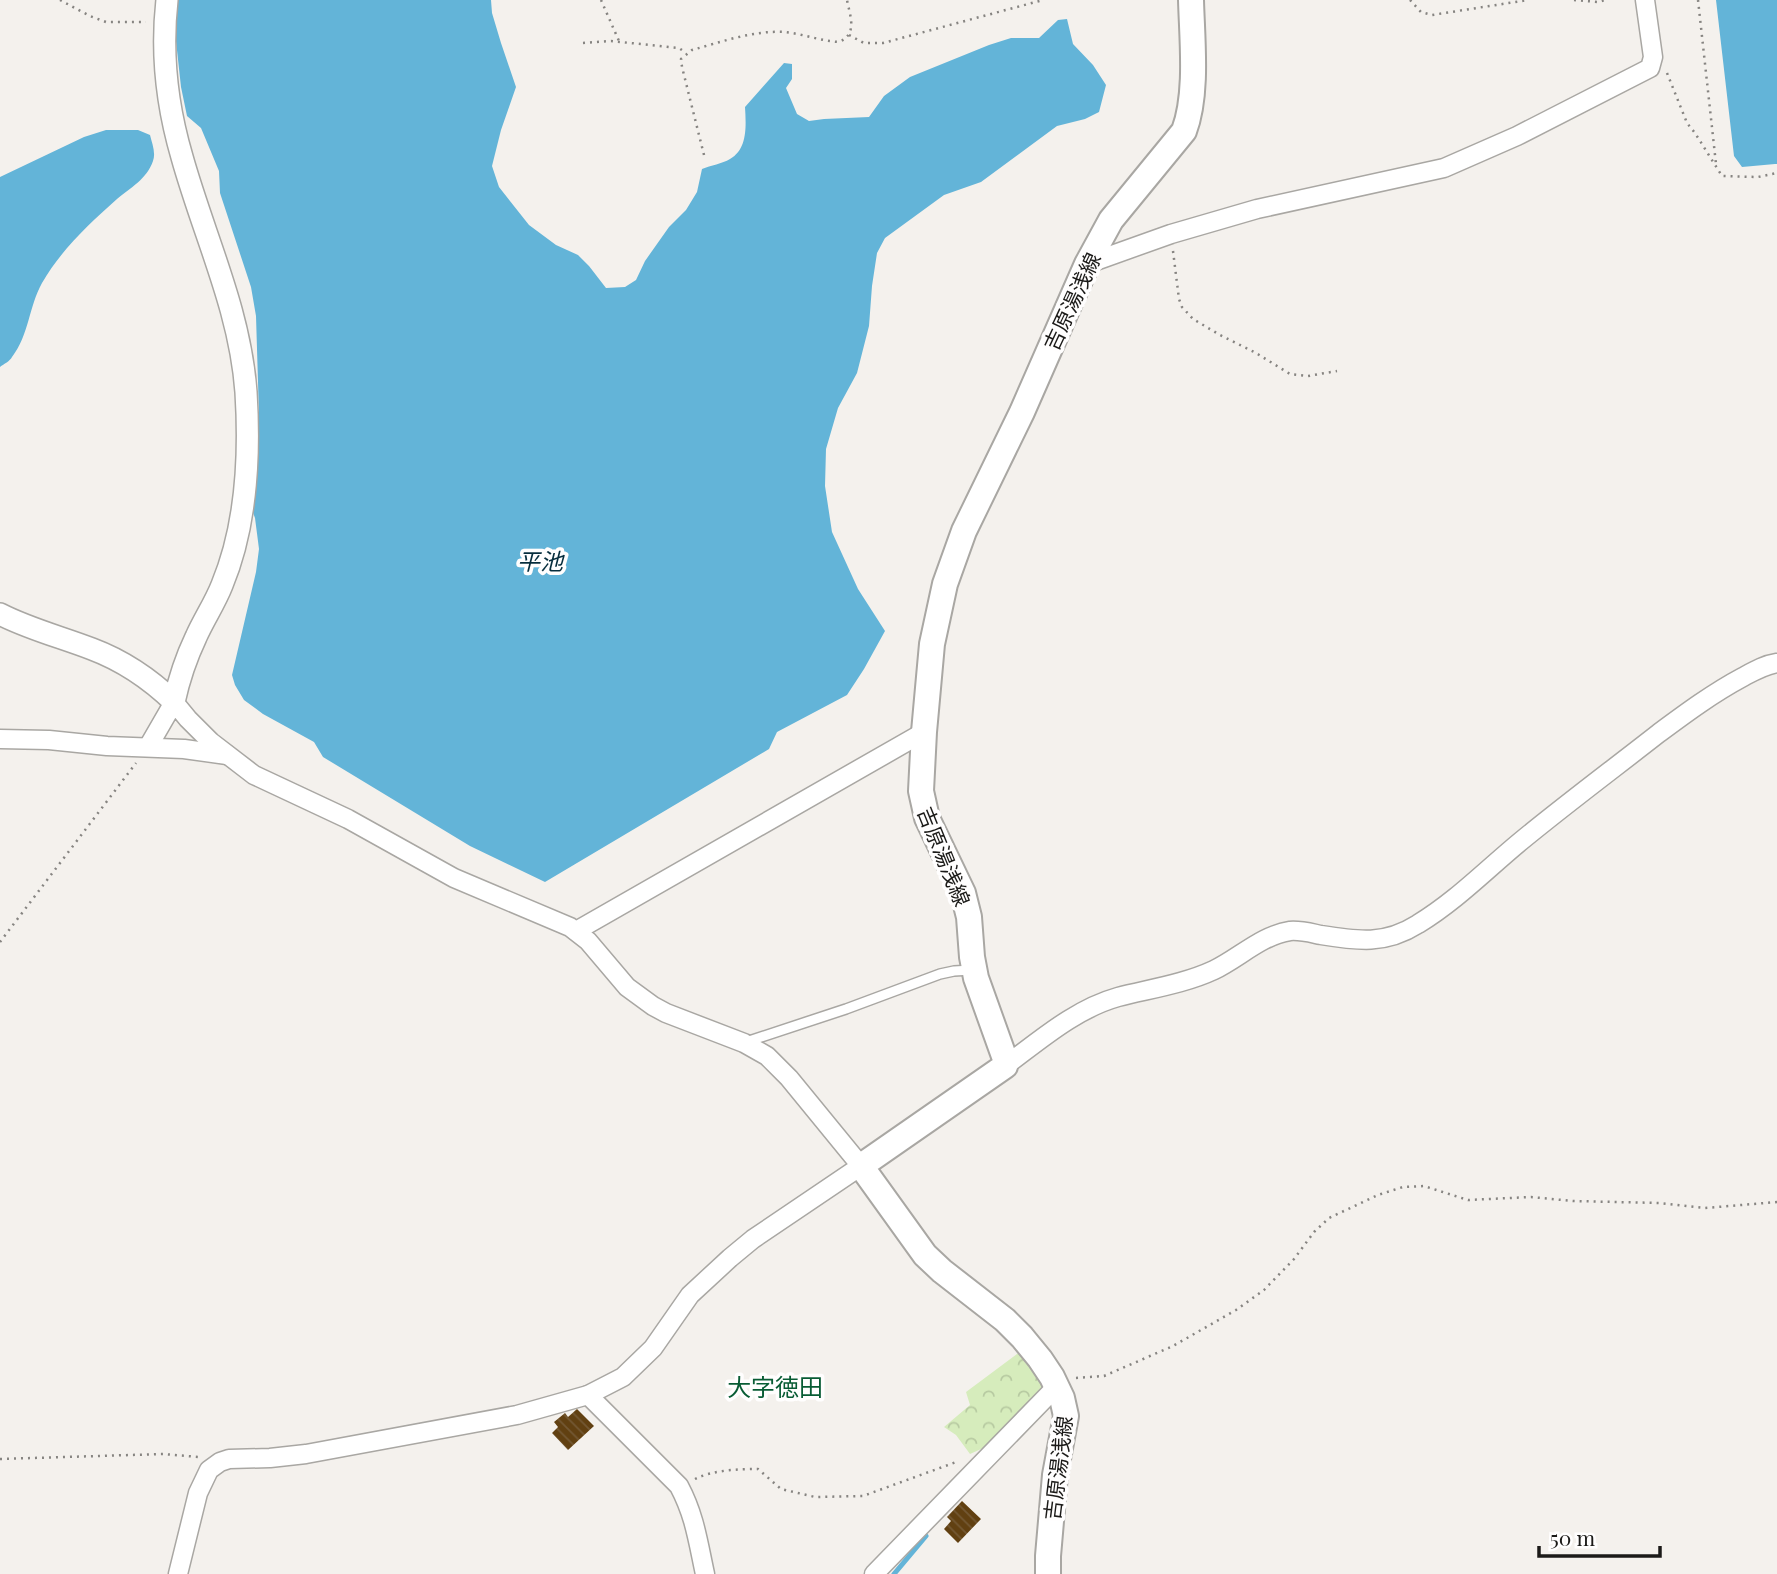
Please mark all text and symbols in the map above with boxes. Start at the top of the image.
street label: 吉原湯浅線 [1036,248,1106,354]
water label: 平池 [517,545,565,576]
street label: 吉原湯浅線 [912,802,978,910]
district label: 大字徳田 [727,1370,823,1402]
street label: 吉原湯浅線 [1037,1414,1077,1522]
scale bar [1539,1514,1660,1558]
text: 50 m [1550,1523,1596,1551]

